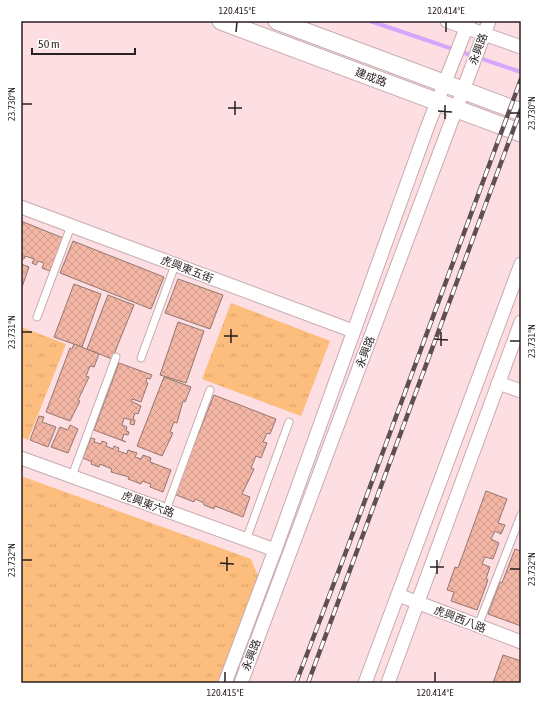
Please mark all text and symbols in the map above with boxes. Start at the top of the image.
text: 120.415°E [219,5,256,16]
text: 120.414°E [428,5,465,16]
scale bar [32,30,135,56]
street label: 永興路 [467,31,489,67]
text: 50 m [38,37,60,51]
street label: 建成路 [353,66,389,88]
text: 23.730°N [6,87,17,121]
text: 23.730°N [526,96,537,130]
street label: 虎興東五街 [159,254,215,284]
text: 23.731°N [6,315,17,349]
text: 23.731°N [526,324,537,358]
street label: 永興路 [353,334,377,370]
street label: 虎興東六路 [120,489,176,519]
text: 23.732°N [6,543,17,577]
text: 23.732°N [526,552,537,586]
street label: 虎興西八路 [432,604,488,634]
street label: 永興路 [239,637,263,673]
text: 120.415°E [207,687,244,698]
text: 120.414°E [417,687,454,698]

